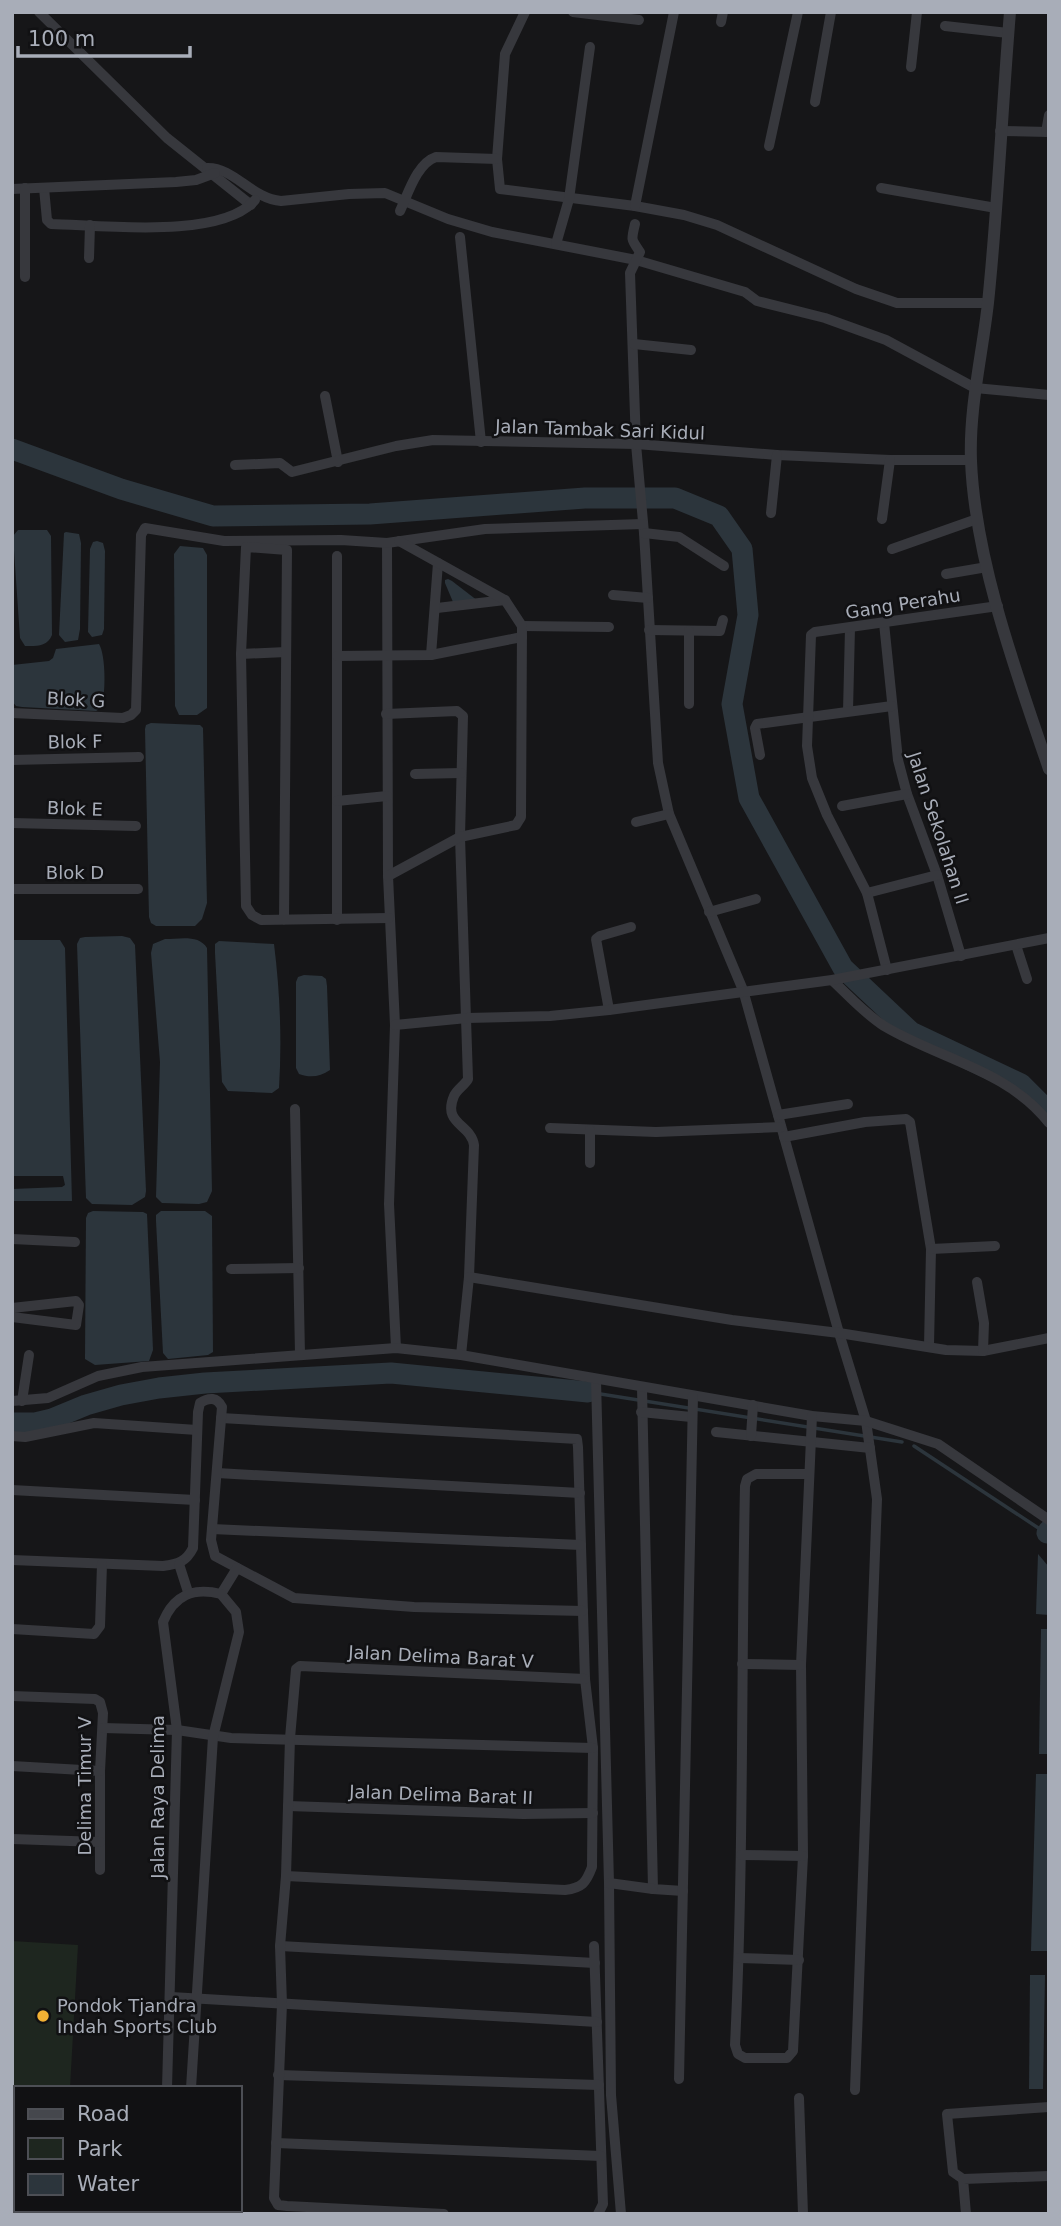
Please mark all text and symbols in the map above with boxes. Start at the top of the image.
scale bar [18,14,189,58]
text: 100 m [28,27,95,51]
street label: Jalan Tambak Sari Kidul [494,415,705,444]
street label: Gang Perahu [844,584,962,623]
street label: Blok G [46,687,106,712]
street label: Blok F [47,731,103,752]
street label: Jalan Sekolahan II [904,748,973,907]
street label: Blok E [47,797,103,820]
street label: Blok D [46,862,104,883]
street label: Jalan Delima Barat V [347,1641,535,1672]
street label: Jalan Raya Delima [147,1715,168,1880]
street label: Delima Timur V [74,1716,95,1856]
street label: Jalan Delima Barat II [348,1781,533,1808]
place label: Pondok Tjandra Indah Sports Club [57,1995,217,2037]
marker: Pondok Tjandra Indah Sports Club [35,2008,51,2024]
legend [14,2086,242,2212]
text: Road [77,2102,130,2126]
text: Park [77,2137,123,2161]
text: Water [77,2172,139,2196]

